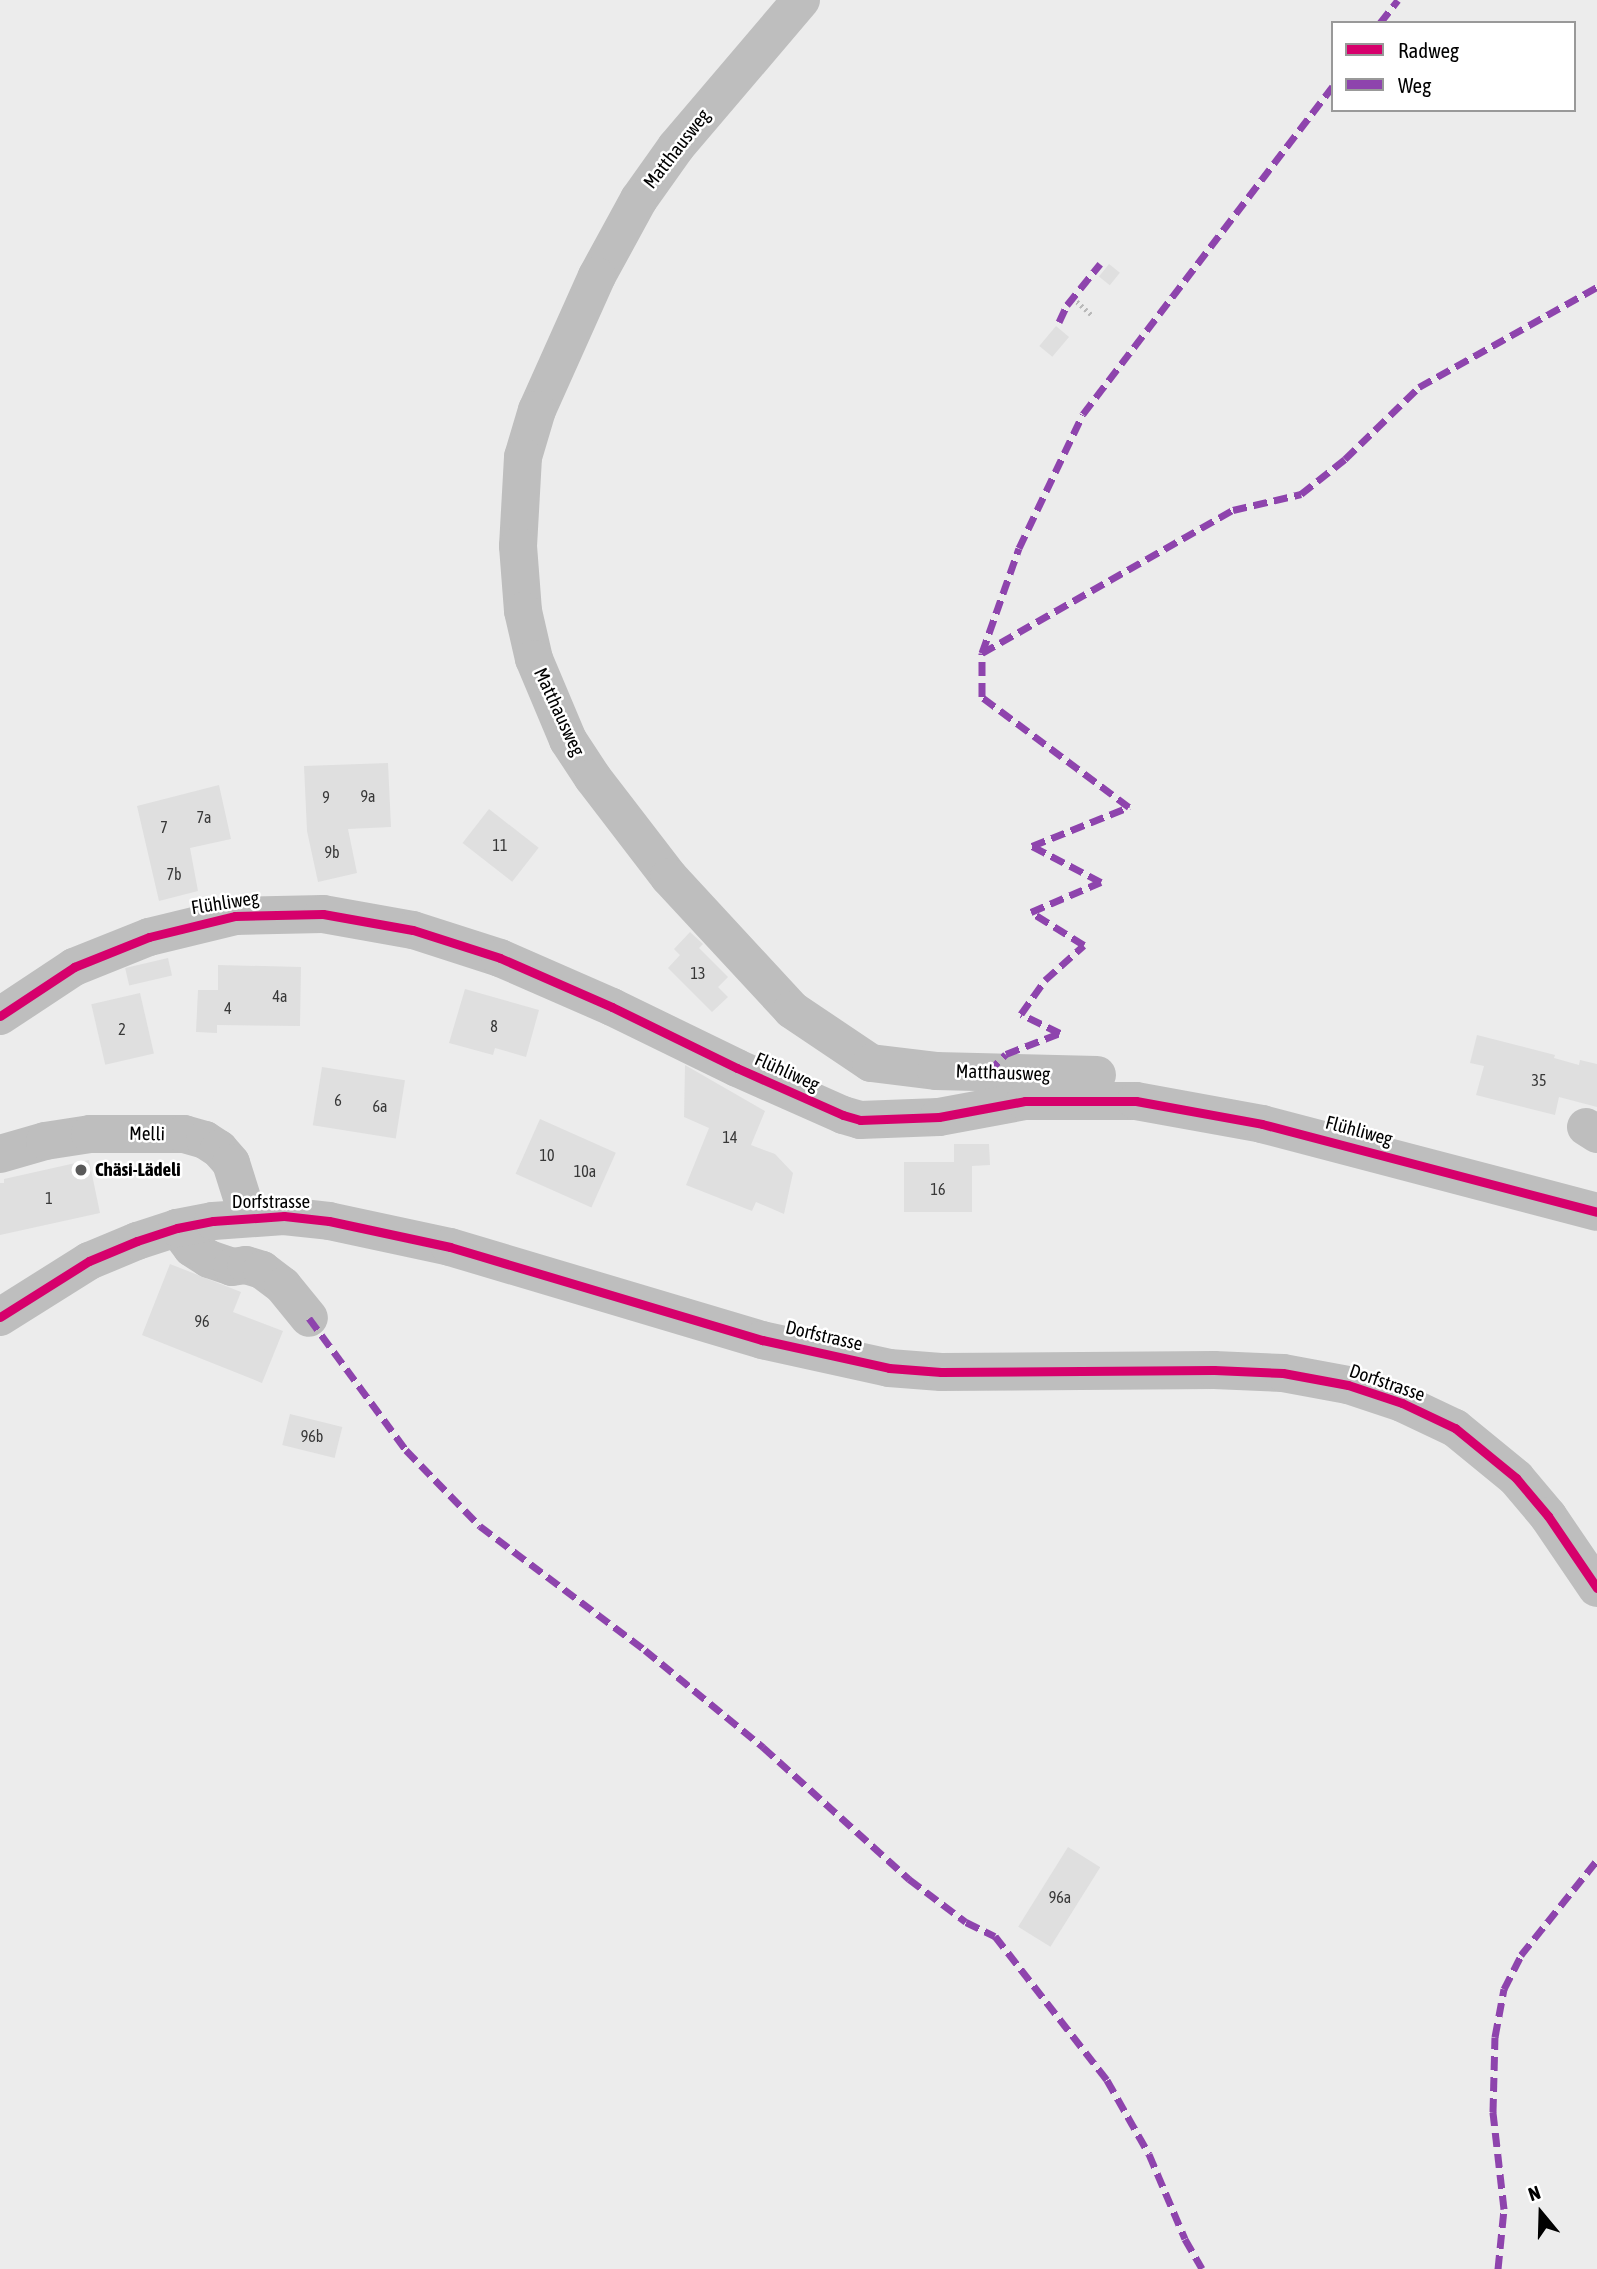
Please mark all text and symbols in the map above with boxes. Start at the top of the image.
legend [1331,21,1576,112]
text: Radweg [1398,38,1459,62]
text: Weg [1398,73,1431,97]
street label: Matthausweg [639,105,715,193]
street label: Matthausweg [529,664,589,760]
house number: 9a [361,786,375,806]
house number: 9 [322,787,330,807]
house number: 7a [197,807,211,827]
house number: 7 [160,817,168,837]
house number: 11 [492,835,508,855]
house number: 9b [324,842,340,862]
house number: 7b [166,864,182,884]
street label: Flühliweg [189,886,261,920]
house number: 13 [690,963,706,983]
house number: 4a [273,986,287,1006]
house number: 4 [224,998,232,1018]
house number: 8 [490,1016,498,1036]
house number: 2 [118,1019,126,1039]
street label: Flühliweg [751,1048,823,1096]
street label: Matthausweg [955,1060,1051,1086]
house number: 35 [1531,1070,1547,1090]
house number: 6 [334,1090,342,1110]
house number: 6a [373,1096,387,1116]
street label: Flühliweg [1323,1111,1395,1151]
street label: Melli [129,1122,165,1146]
house number: 14 [722,1127,738,1147]
house number: 10 [539,1145,555,1165]
place label: Chäsi-Lädeli [95,1159,181,1181]
house number: 10a [574,1161,596,1181]
marker: Chäsi-Lädeli [73,1162,89,1178]
house number: 16 [930,1179,946,1199]
house number: 1 [45,1188,53,1208]
street label: Dorfstrasse [232,1191,310,1213]
house number: 96 [194,1311,210,1331]
street label: Dorfstrasse [783,1316,865,1356]
street label: Dorfstrasse [1346,1359,1428,1407]
house number: 96b [301,1426,323,1446]
house number: 96a [1049,1887,1071,1907]
north arrow [1506,2178,1576,2248]
text: N [1525,2181,1543,2205]

